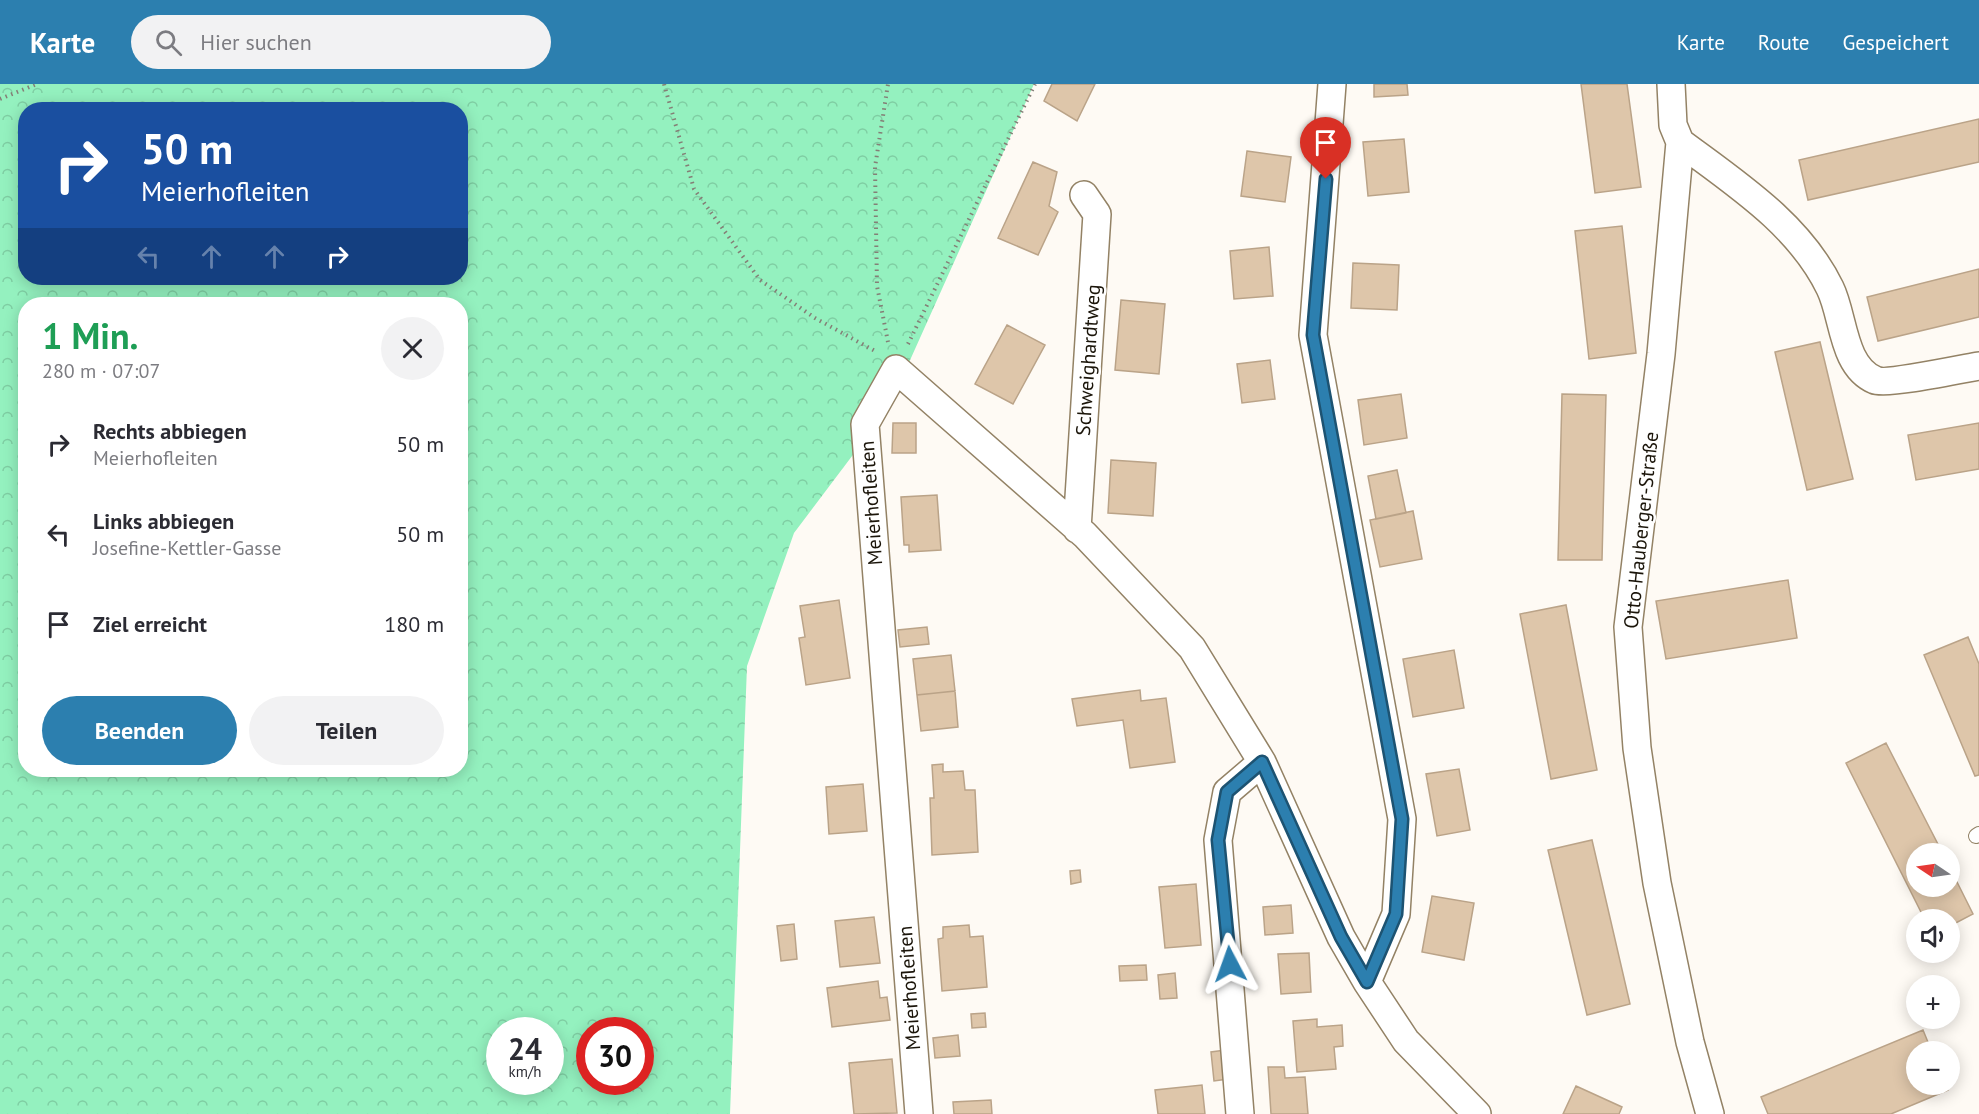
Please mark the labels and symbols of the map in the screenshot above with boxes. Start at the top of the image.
pin [1300,117,1351,179]
street label: Schweighardtweg [1070,283,1106,437]
street label: Otto-Hauberger-Straße [1618,430,1664,630]
street label: Meierhofleiten [854,440,888,566]
north arrow [1906,843,1960,897]
street label: Meierhofleiten [892,925,926,1051]
position arrow [1198,932,1262,996]
speed limit sign: 30 [576,1017,654,1095]

